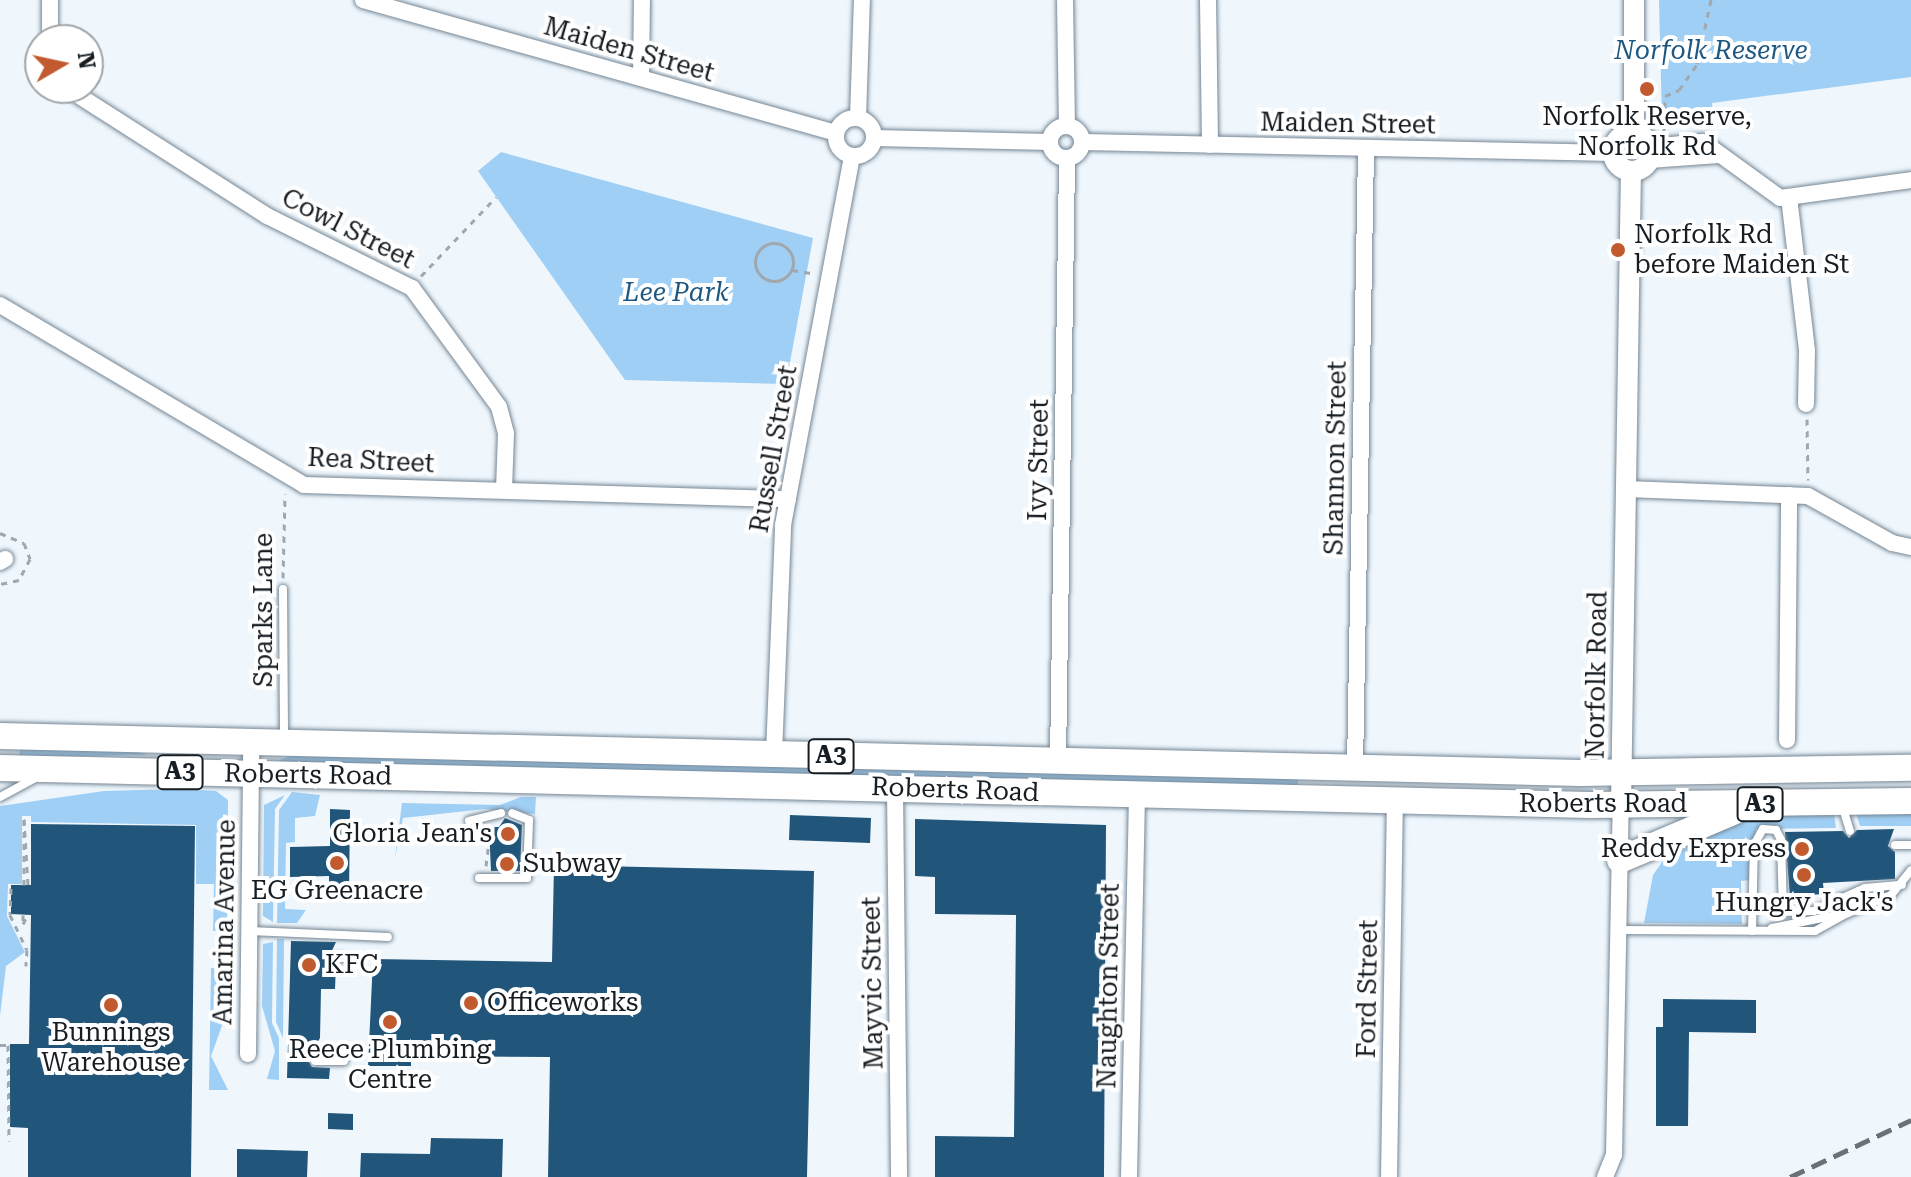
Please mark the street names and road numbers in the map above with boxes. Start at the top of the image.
street label: Maiden Street [540,11,718,89]
street label: Maiden Street [1260,107,1436,141]
street label: Cowl Street [276,182,420,276]
street label: Shannon Street [1319,360,1353,556]
street label: Russell Street [744,363,804,535]
street label: Ivy Street [1022,399,1056,521]
street label: Rea Street [307,442,435,480]
street label: Sparks Lane [248,533,280,687]
street label: Norfolk Road [1580,591,1614,759]
road number: A3 [807,736,855,776]
road number: A3 [156,752,204,792]
street label: Roberts Road [224,758,392,792]
street label: Roberts Road [870,771,1040,809]
road number: A3 [1736,784,1784,824]
street label: Roberts Road [1519,788,1687,820]
street label: Amarina Avenue [208,819,242,1025]
street label: Naughton Street [1092,883,1126,1089]
street label: Mayvic Street [856,896,890,1070]
street label: Ford Street [1351,919,1385,1059]

